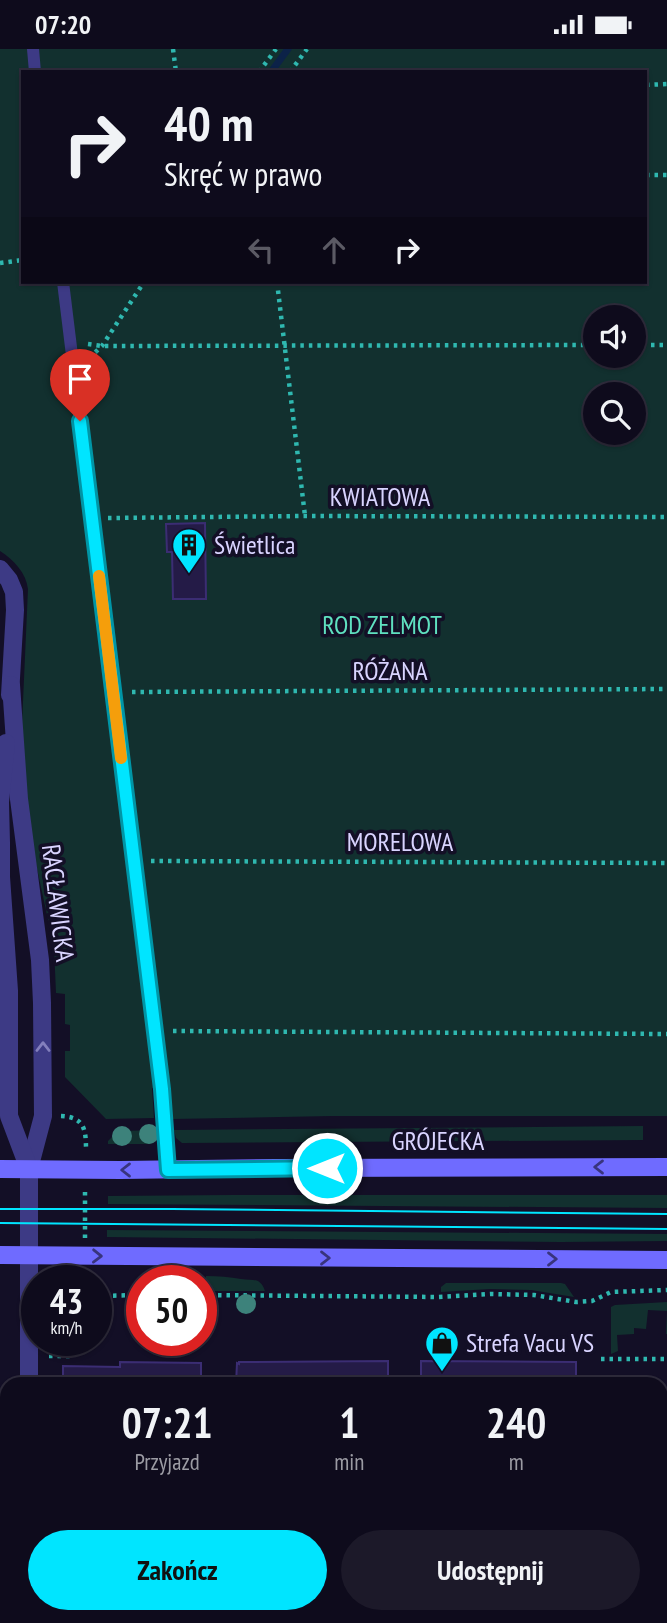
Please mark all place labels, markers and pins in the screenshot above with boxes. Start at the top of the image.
pin [50,349,110,421]
building icon: Świetlica [170,526,208,575]
place label: Świetlica [214,528,295,561]
shop icon: Strefa Vacu VS [423,1324,461,1373]
place label: Strefa Vacu VS [466,1326,594,1359]

